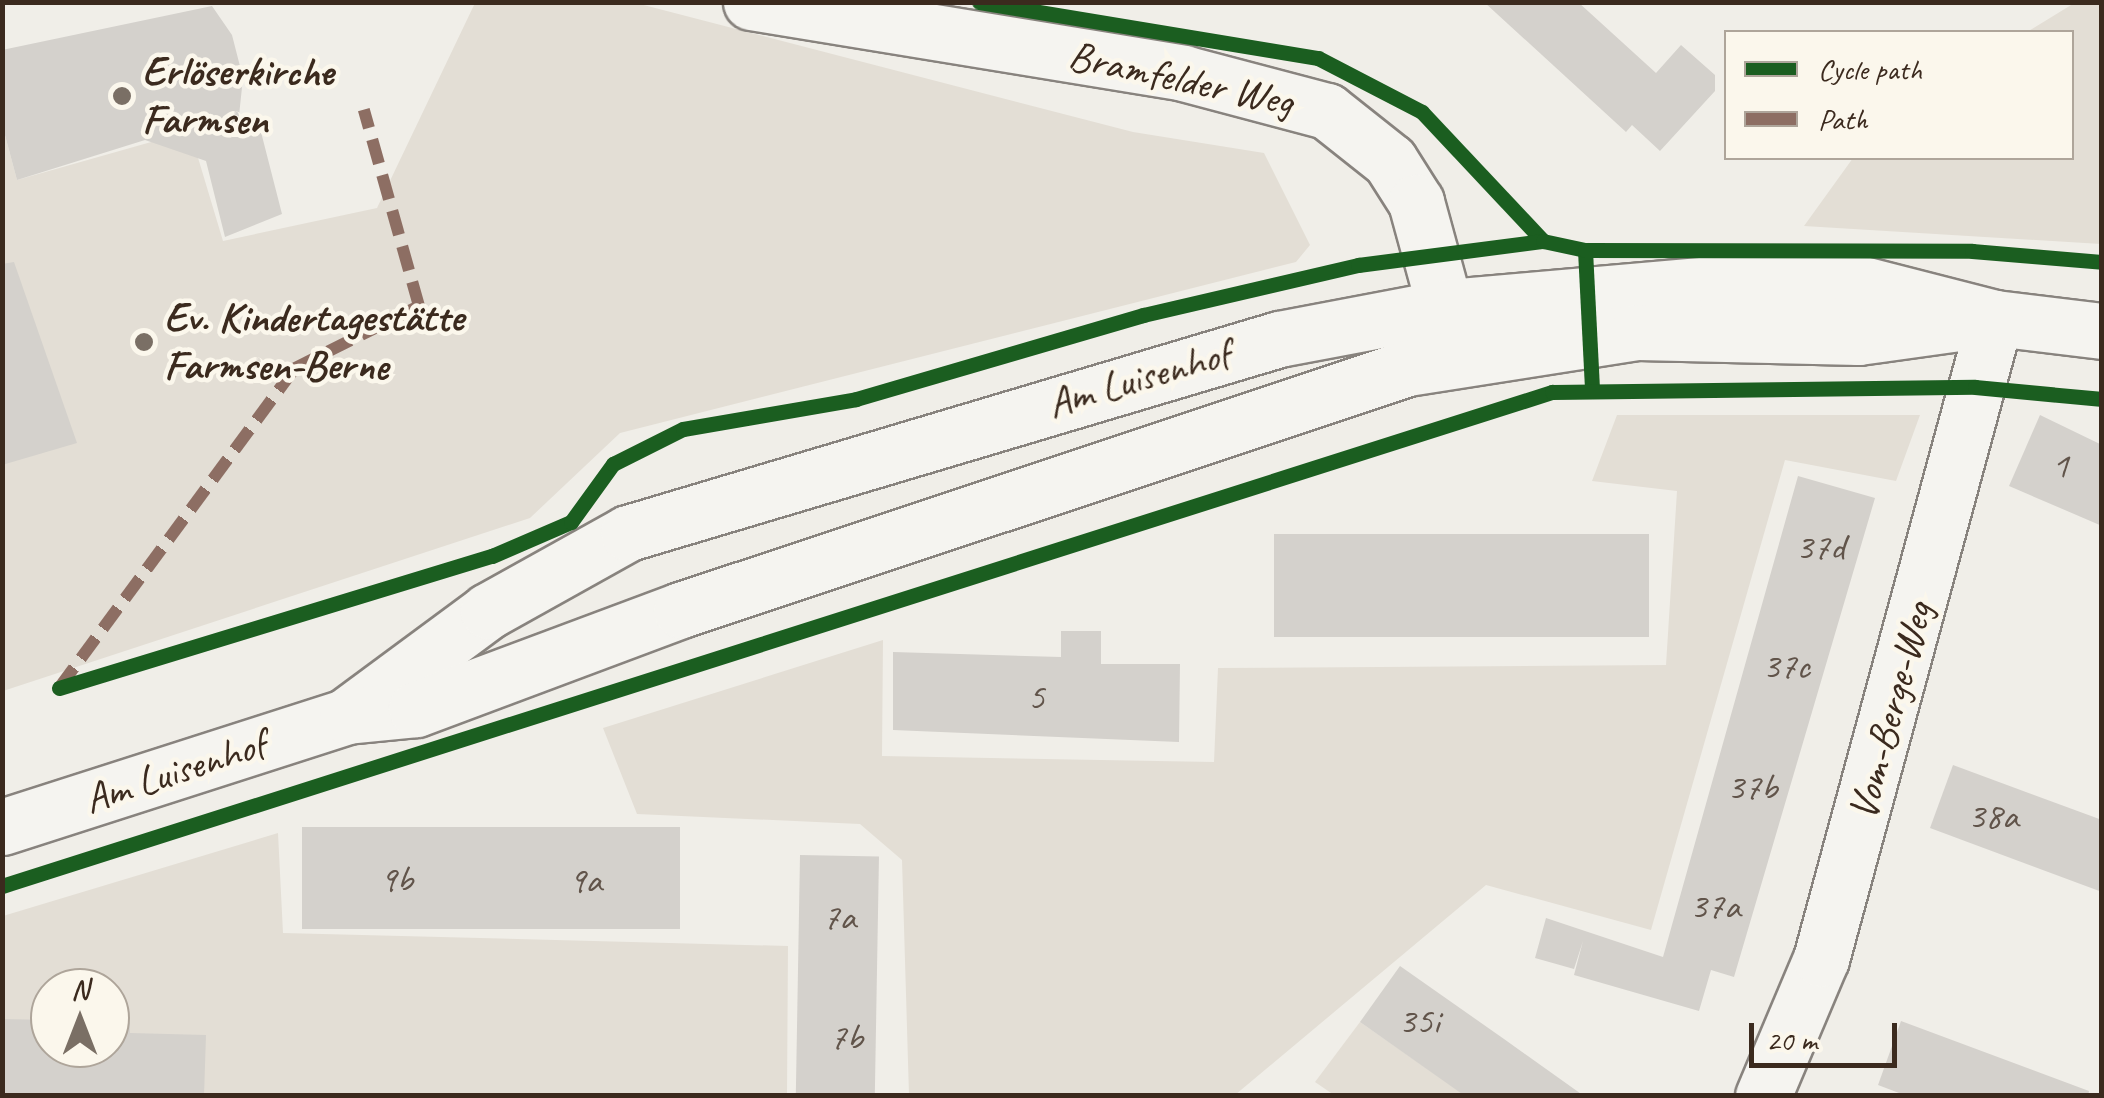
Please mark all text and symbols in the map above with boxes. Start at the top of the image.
legend [1724,30,2074,160]
street label: Bramfelder Weg [1064,31,1298,127]
place label: Erlöserkirche Farmsen [142,47,333,146]
text: Cycle path [1818,50,1922,88]
marker: Erlöserkirche Farmsen [111,85,133,107]
text: Path [1818,100,1867,138]
place label: Ev. Kindertagestätte Farmsen-Berne [164,293,463,392]
street label: Am Luisenhof [1042,329,1236,429]
marker: Ev. Kindertagestätte Farmsen-Berne [133,331,155,353]
house number: 1 [2051,442,2069,488]
house number: 37d [1795,524,1845,570]
street label: Vom-Berge-Weg [1838,597,1944,825]
house number: 37c [1762,643,1810,689]
house number: 5 [1027,674,1045,720]
street label: Am Luisenhof [78,719,272,825]
house number: 37b [1727,764,1777,810]
house number: 38a [1968,793,2018,839]
house number: 9b [379,856,413,902]
house number: 9a [568,857,602,903]
house number: 37a [1690,883,1740,929]
house number: 7a [822,894,856,940]
north arrow [30,968,130,1068]
text: N [71,972,89,1007]
house number: 35i [1398,998,1440,1044]
scale bar [1754,1003,1902,1065]
house number: 7b [829,1014,863,1060]
text: 20 m [1766,1021,1817,1059]

